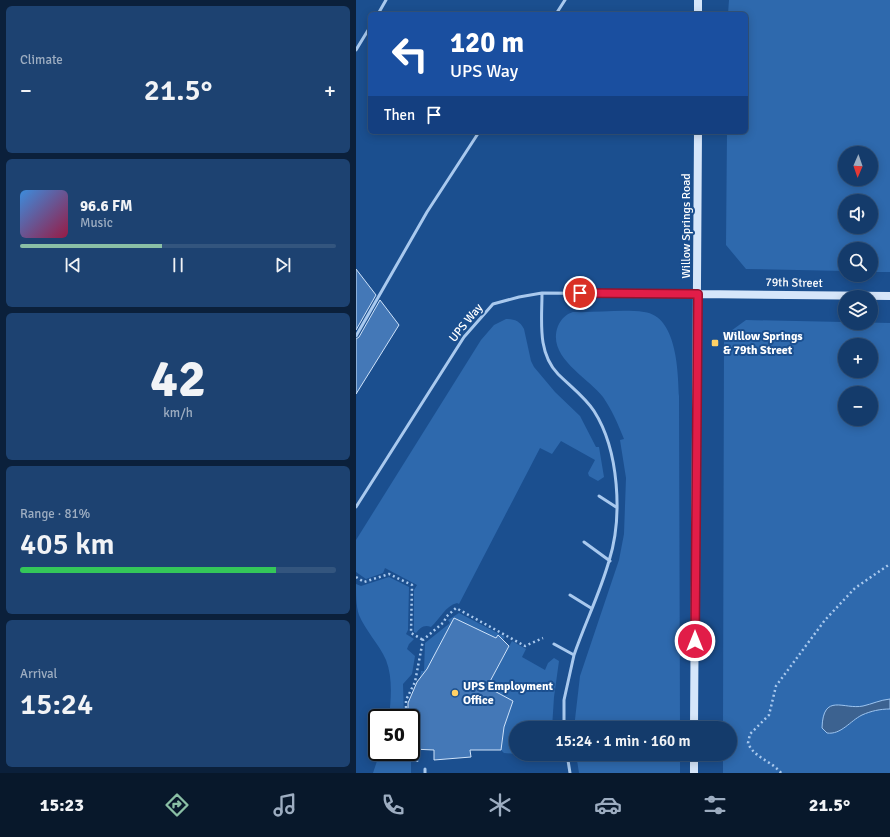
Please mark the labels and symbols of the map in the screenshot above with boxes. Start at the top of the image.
north arrow [838,146,878,186]
street label: Willow Springs Road [679,173,694,279]
street label: 79th Street [765,275,823,291]
pin [563,276,597,310]
street label: UPS Way [446,300,486,345]
place label: Willow Springs & 79th Street [723,329,803,358]
marker: Willow Springs & 79th Street [710,338,720,348]
position arrow [674,620,716,662]
place label: UPS Employment Office [463,679,554,708]
marker: UPS Employment Office [450,688,460,698]
speed limit sign: 50 [368,709,420,761]

